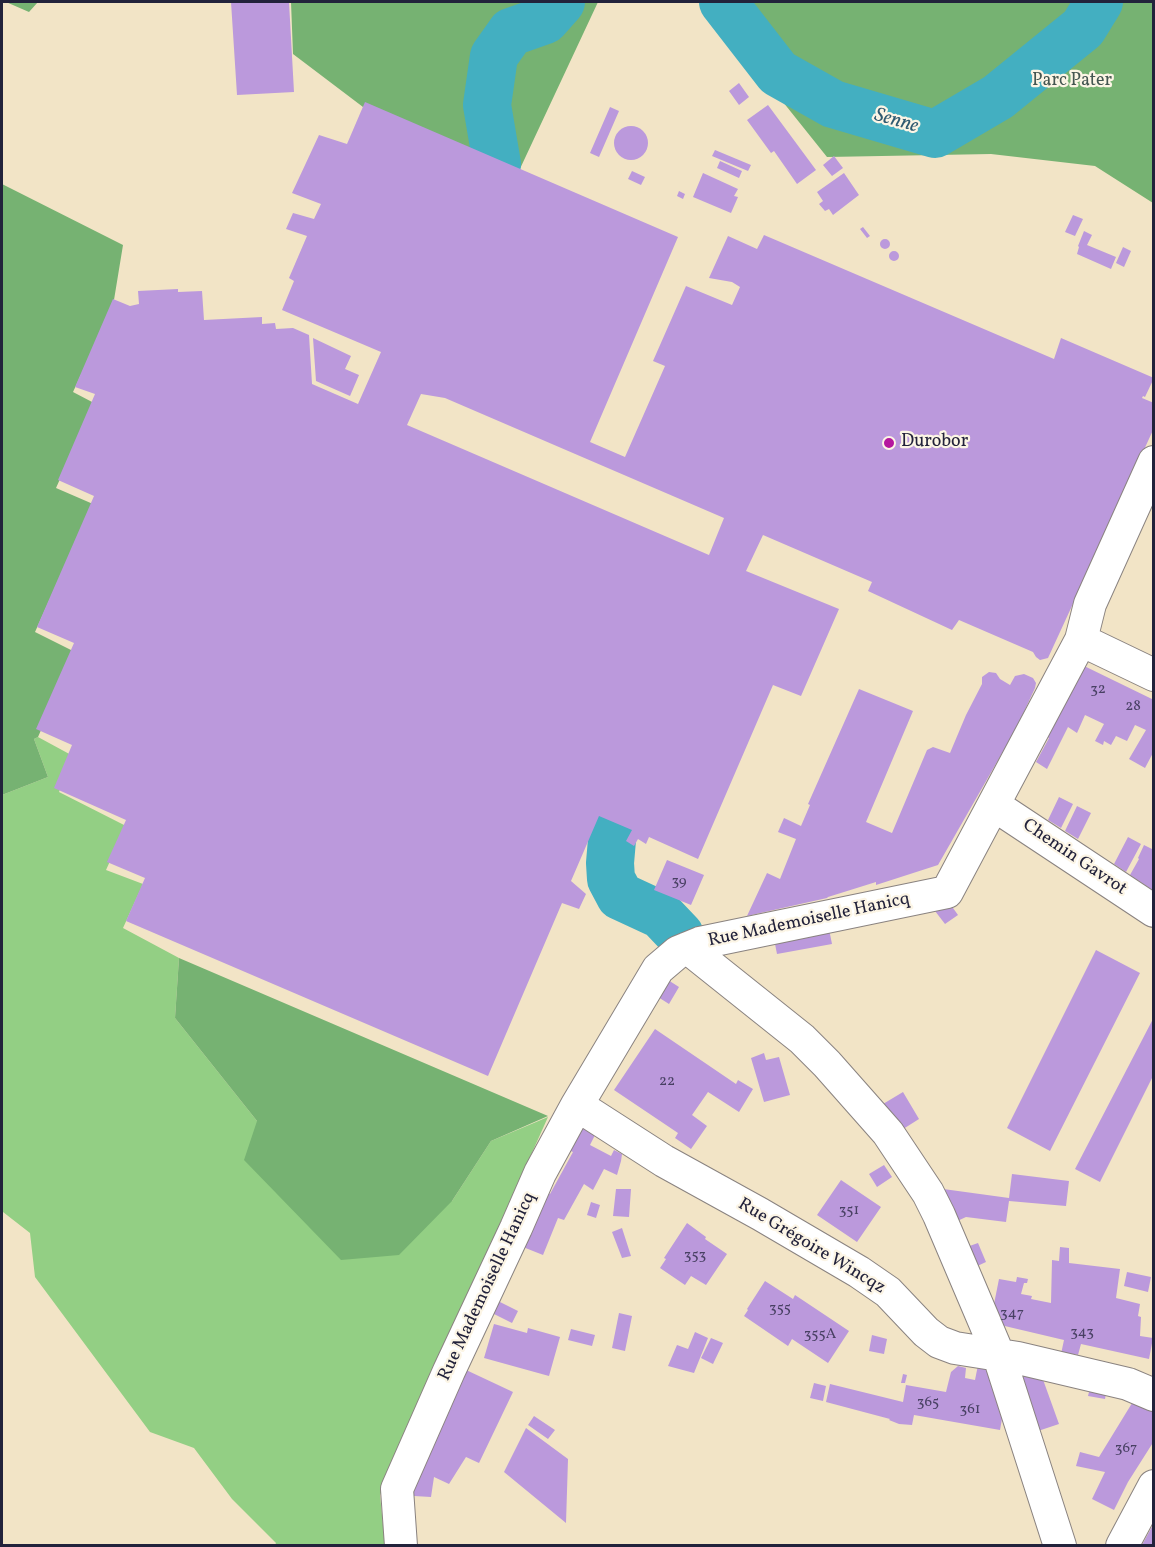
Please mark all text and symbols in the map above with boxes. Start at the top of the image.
park label: Parc Pater [1032,71,1112,93]
water label: Senne [871,104,921,140]
place label: Durobor [901,432,968,454]
marker: Durobor [882,436,896,450]
house number: 32 [1090,681,1106,699]
house number: 28 [1125,698,1141,716]
street label: Chemin Gavrot [1018,815,1130,901]
house number: 39 [671,873,687,891]
street label: Rue Mademoiselle Hanicq [706,889,912,953]
house number: 22 [659,1073,675,1091]
street label: Rue Mademoiselle Hanicq [435,1189,541,1385]
street label: Rue Grégoire Wincqz [733,1194,889,1300]
house number: 351 [839,1202,859,1220]
house number: 353 [684,1247,706,1265]
house number: 355 [769,1300,791,1318]
house number: 347 [1000,1305,1024,1323]
house number: 343 [1070,1324,1094,1342]
house number: 355A [804,1326,836,1344]
house number: 365 [917,1394,939,1412]
house number: 361 [959,1401,981,1419]
house number: 367 [1115,1440,1137,1458]

